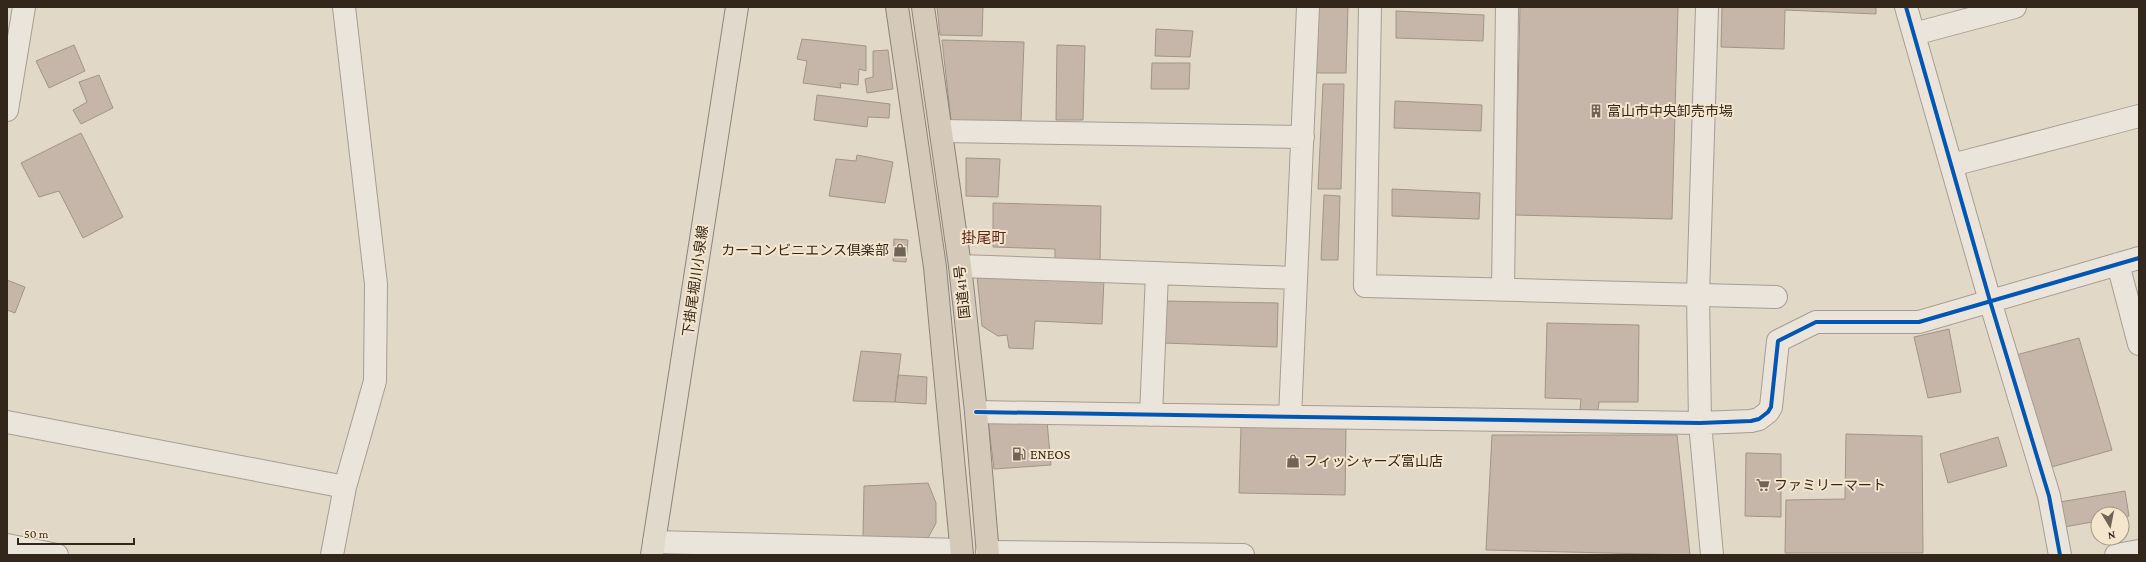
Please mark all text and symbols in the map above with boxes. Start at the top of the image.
building icon: 富山市中央卸売市場 [1588,103,1604,119]
place label: 富山市中央卸売市場 [1607,103,1733,119]
street label: 下掛尾堀川小泉線 [679,224,711,338]
district label: 掛尾町 [961,229,1007,246]
place label: カーコンビニエンス倶楽部 [721,242,889,258]
shop icon: カーコンビニエンス倶楽部 [892,242,908,258]
street label: 国道41号 [951,264,973,320]
fuel station icon: ENEOS [1011,446,1027,462]
place label: ENEOS [1030,446,1071,462]
shop icon: フィッシャーズ富山店 [1285,453,1301,469]
place label: フィッシャーズ富山店 [1304,453,1443,469]
supermarket icon: ファミリーマート [1755,477,1771,493]
place label: ファミリーマート [1774,477,1886,493]
north arrow [2090,506,2130,546]
scale bar [18,520,134,546]
text: 50 m [24,527,49,541]
text: N [2107,529,2116,542]

